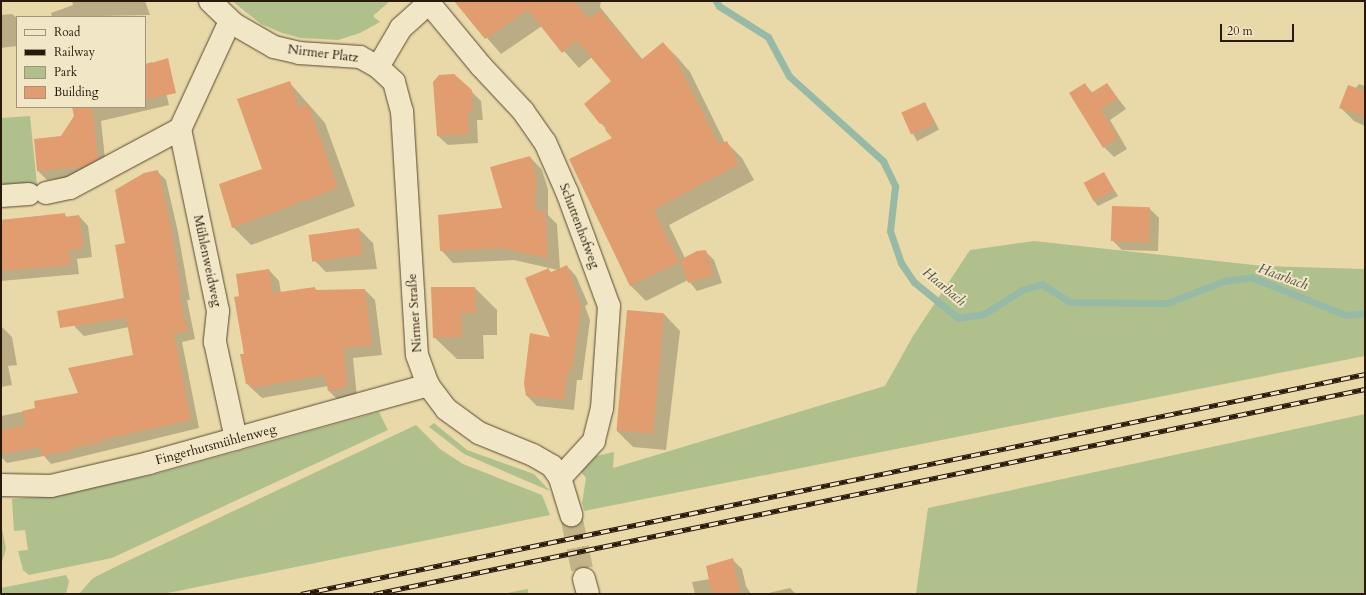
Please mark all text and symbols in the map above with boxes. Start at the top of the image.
legend [16,16,146,108]
scale bar [1222,16,1296,42]
text: 20 m [1227,23,1253,39]
text: Road [54,24,80,40]
street label: Nirmer Platz [287,42,359,66]
text: Railway [54,44,95,60]
text: Park [54,64,77,80]
text: Building [54,84,98,100]
street label: Schuttenhofweg [556,181,602,271]
street label: Mühlenweidweg [190,214,224,308]
water label: Haarbach [1256,260,1310,294]
water label: Haarbach [919,264,969,310]
street label: Nirmer Straße [404,273,426,353]
street label: Fingerhutsmühlenweg [154,421,278,469]

